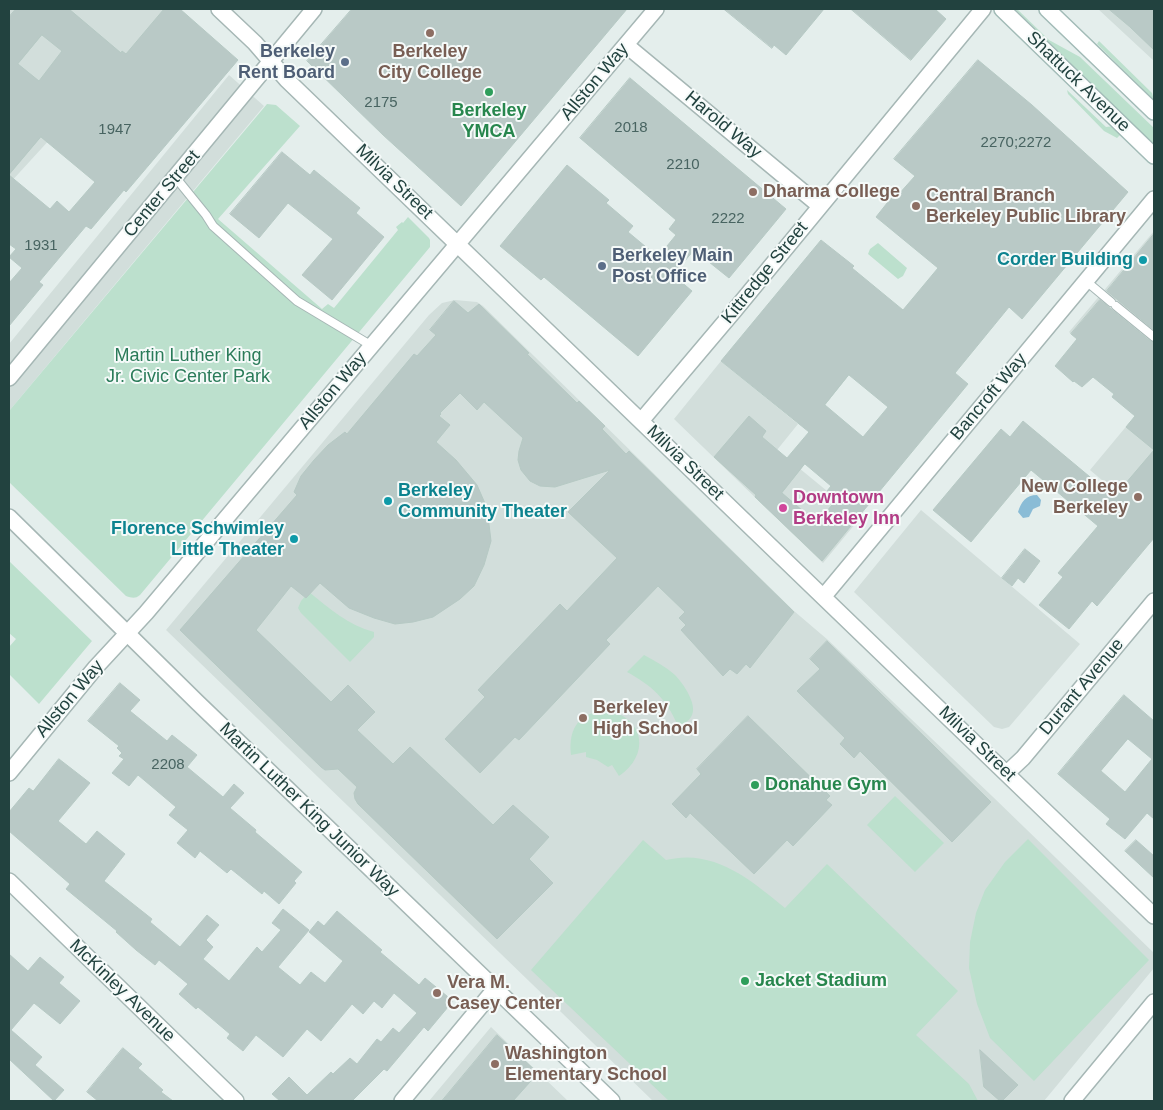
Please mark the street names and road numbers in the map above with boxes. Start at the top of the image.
street label: Shattuck Avenue [1022,27,1134,137]
street label: Allston Way [556,39,634,125]
street label: Harold Way [680,87,766,163]
street label: Milvia Street [351,140,437,224]
street label: Center Street [119,146,205,242]
street label: Kittredge Street [717,218,813,328]
street label: Allston Way [294,348,372,434]
street label: Bancroft Way [946,349,1032,445]
street label: Milvia Street [642,421,728,505]
street label: Durant Avenue [1035,634,1129,740]
street label: Allston Way [31,656,109,742]
street label: Milvia Street [934,702,1020,786]
street label: Martin Luther King Junior Way [215,718,403,902]
street label: McKinley Avenue [65,935,179,1047]

